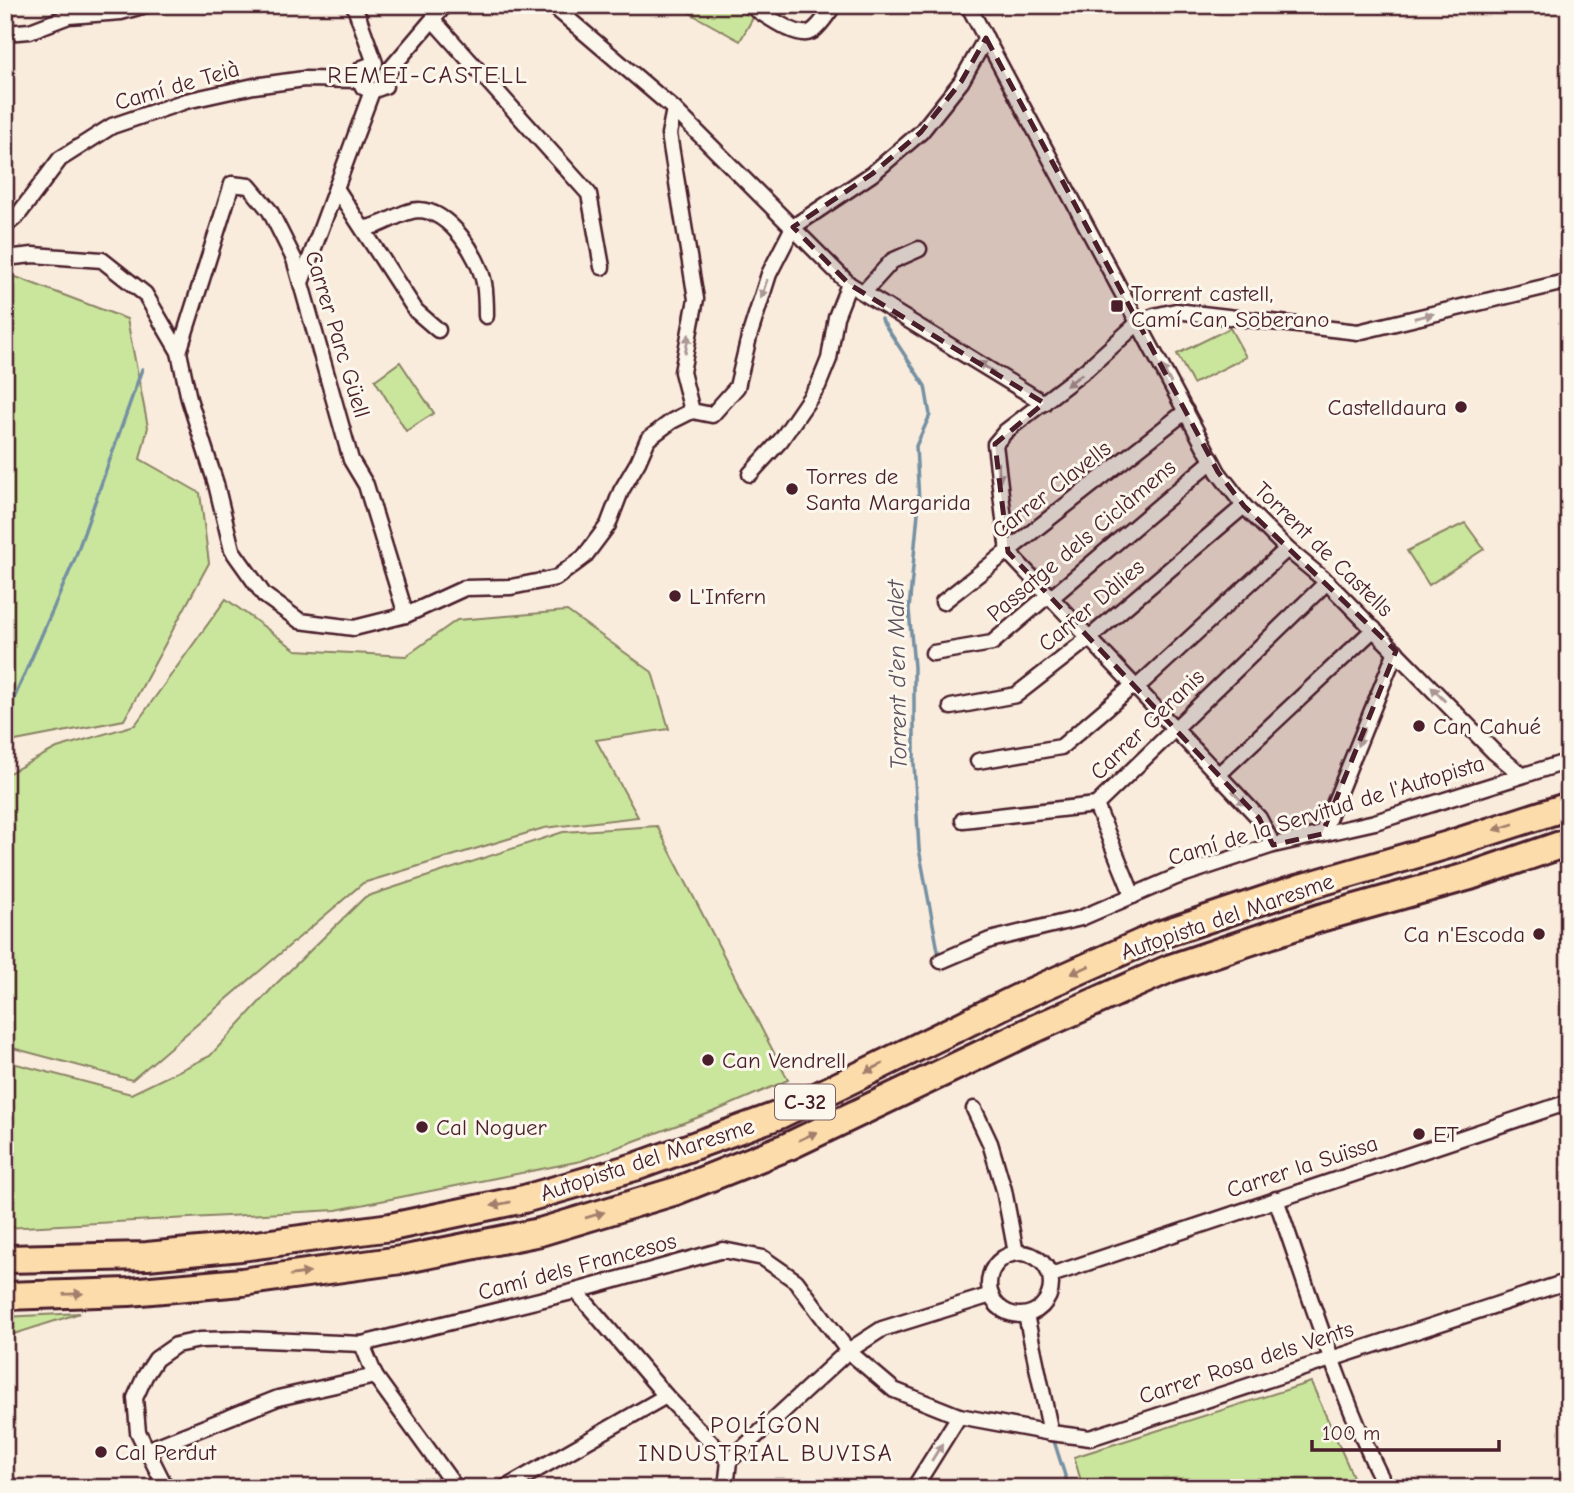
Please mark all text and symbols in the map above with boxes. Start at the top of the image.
street label: Camí de Teià [112,55,242,116]
district label: REMEI-CASTELL [327,61,529,89]
street label: Carrer Parc Güell [299,247,376,421]
one-way arrow [758,279,769,300]
place label: Torrent castell, Camí Can Soberano [1131,280,1329,333]
marker: Torrent castell, Camí Can Soberano [1109,298,1125,314]
one-way arrow [1413,310,1435,321]
one-way arrow [682,333,693,355]
one-way arrow [976,361,996,374]
one-way arrow [1161,364,1172,384]
one-way arrow [1065,372,1083,387]
place label: Castelldaura [1328,394,1447,421]
marker: Castelldaura [1453,399,1469,415]
street label: Carrer Clavells [986,435,1116,544]
street label: Passatge dels Ciclàmens [981,453,1181,627]
one-way arrow [993,462,1004,484]
place label: Torres de Santa Margarida [806,463,971,516]
street label: Torrent de Castells [1249,476,1399,622]
marker: Torres de Santa Margarida [784,481,800,497]
street label: Carrer Dàlies [1033,553,1150,657]
water label: Torrent d'en Malet [881,578,913,770]
place label: L'Infern [689,583,766,610]
marker: L'Infern [667,588,683,604]
street label: Carrer Geranis [1085,663,1210,786]
one-way arrow [1429,685,1446,702]
place label: Can Cahué [1433,713,1541,740]
marker: Can Cahué [1411,718,1427,734]
one-way arrow [1356,727,1367,748]
street label: Camí de la Servitud de l'Autopista [1165,749,1488,872]
one-way arrow [1231,789,1247,806]
one-way arrow [1493,822,1514,833]
street label: Autopista del Maresme [1117,867,1337,966]
place label: Ca n'Escoda [1403,921,1525,948]
marker: Ca n'Escoda [1531,926,1547,942]
one-way arrow [1070,964,1090,976]
place label: Can Vendrell [722,1047,846,1074]
marker: Can Vendrell [700,1052,716,1068]
one-way arrow [864,1062,884,1074]
road number: C-32 [775,1084,835,1120]
street label: Autopista del Maresme [537,1112,758,1207]
place label: Cal Noguer [436,1114,547,1141]
marker: Cal Noguer [414,1119,430,1135]
place label: ET [1433,1121,1459,1148]
marker: ET [1411,1126,1427,1142]
street label: Carrer la Suïssa [1223,1129,1381,1204]
one-way arrow [798,1131,818,1142]
one-way arrow [490,1198,512,1209]
one-way arrow [585,1210,606,1220]
street label: Camí dels Francesos [475,1227,679,1306]
one-way arrow [289,1268,311,1279]
one-way arrow [63,1288,85,1300]
street label: Carrer Rosa dels Vents [1135,1315,1357,1410]
scale bar [1312,1409,1499,1453]
district label: POLÍGON INDUSTRIAL BUVISA [638,1411,894,1467]
text: 100 m [1322,1421,1380,1445]
place label: Cal Perdut [115,1439,218,1466]
one-way arrow [930,1442,943,1462]
marker: Cal Perdut [93,1444,109,1460]

